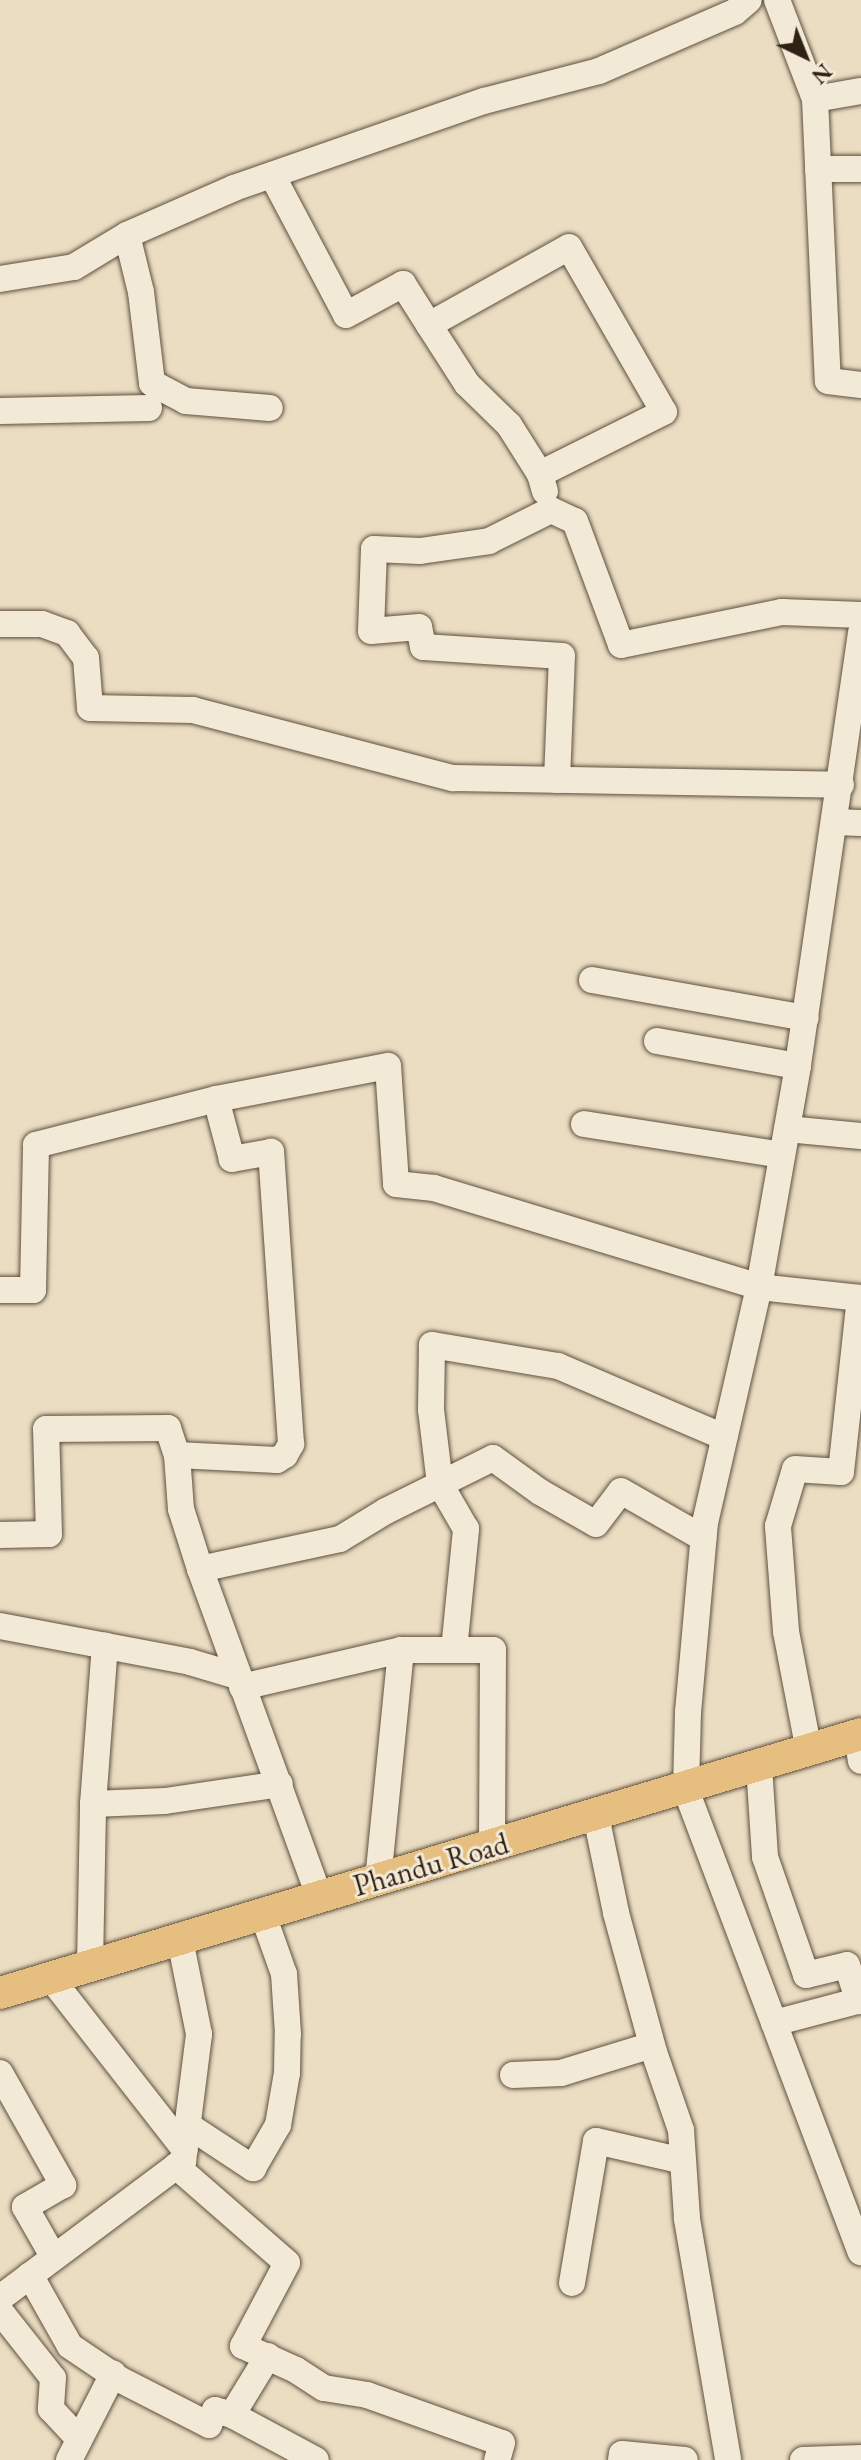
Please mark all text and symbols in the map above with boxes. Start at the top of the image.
north arrow [765,16,845,96]
text: N [805,57,838,91]
street label: Phandu Road [349,1826,513,1904]

